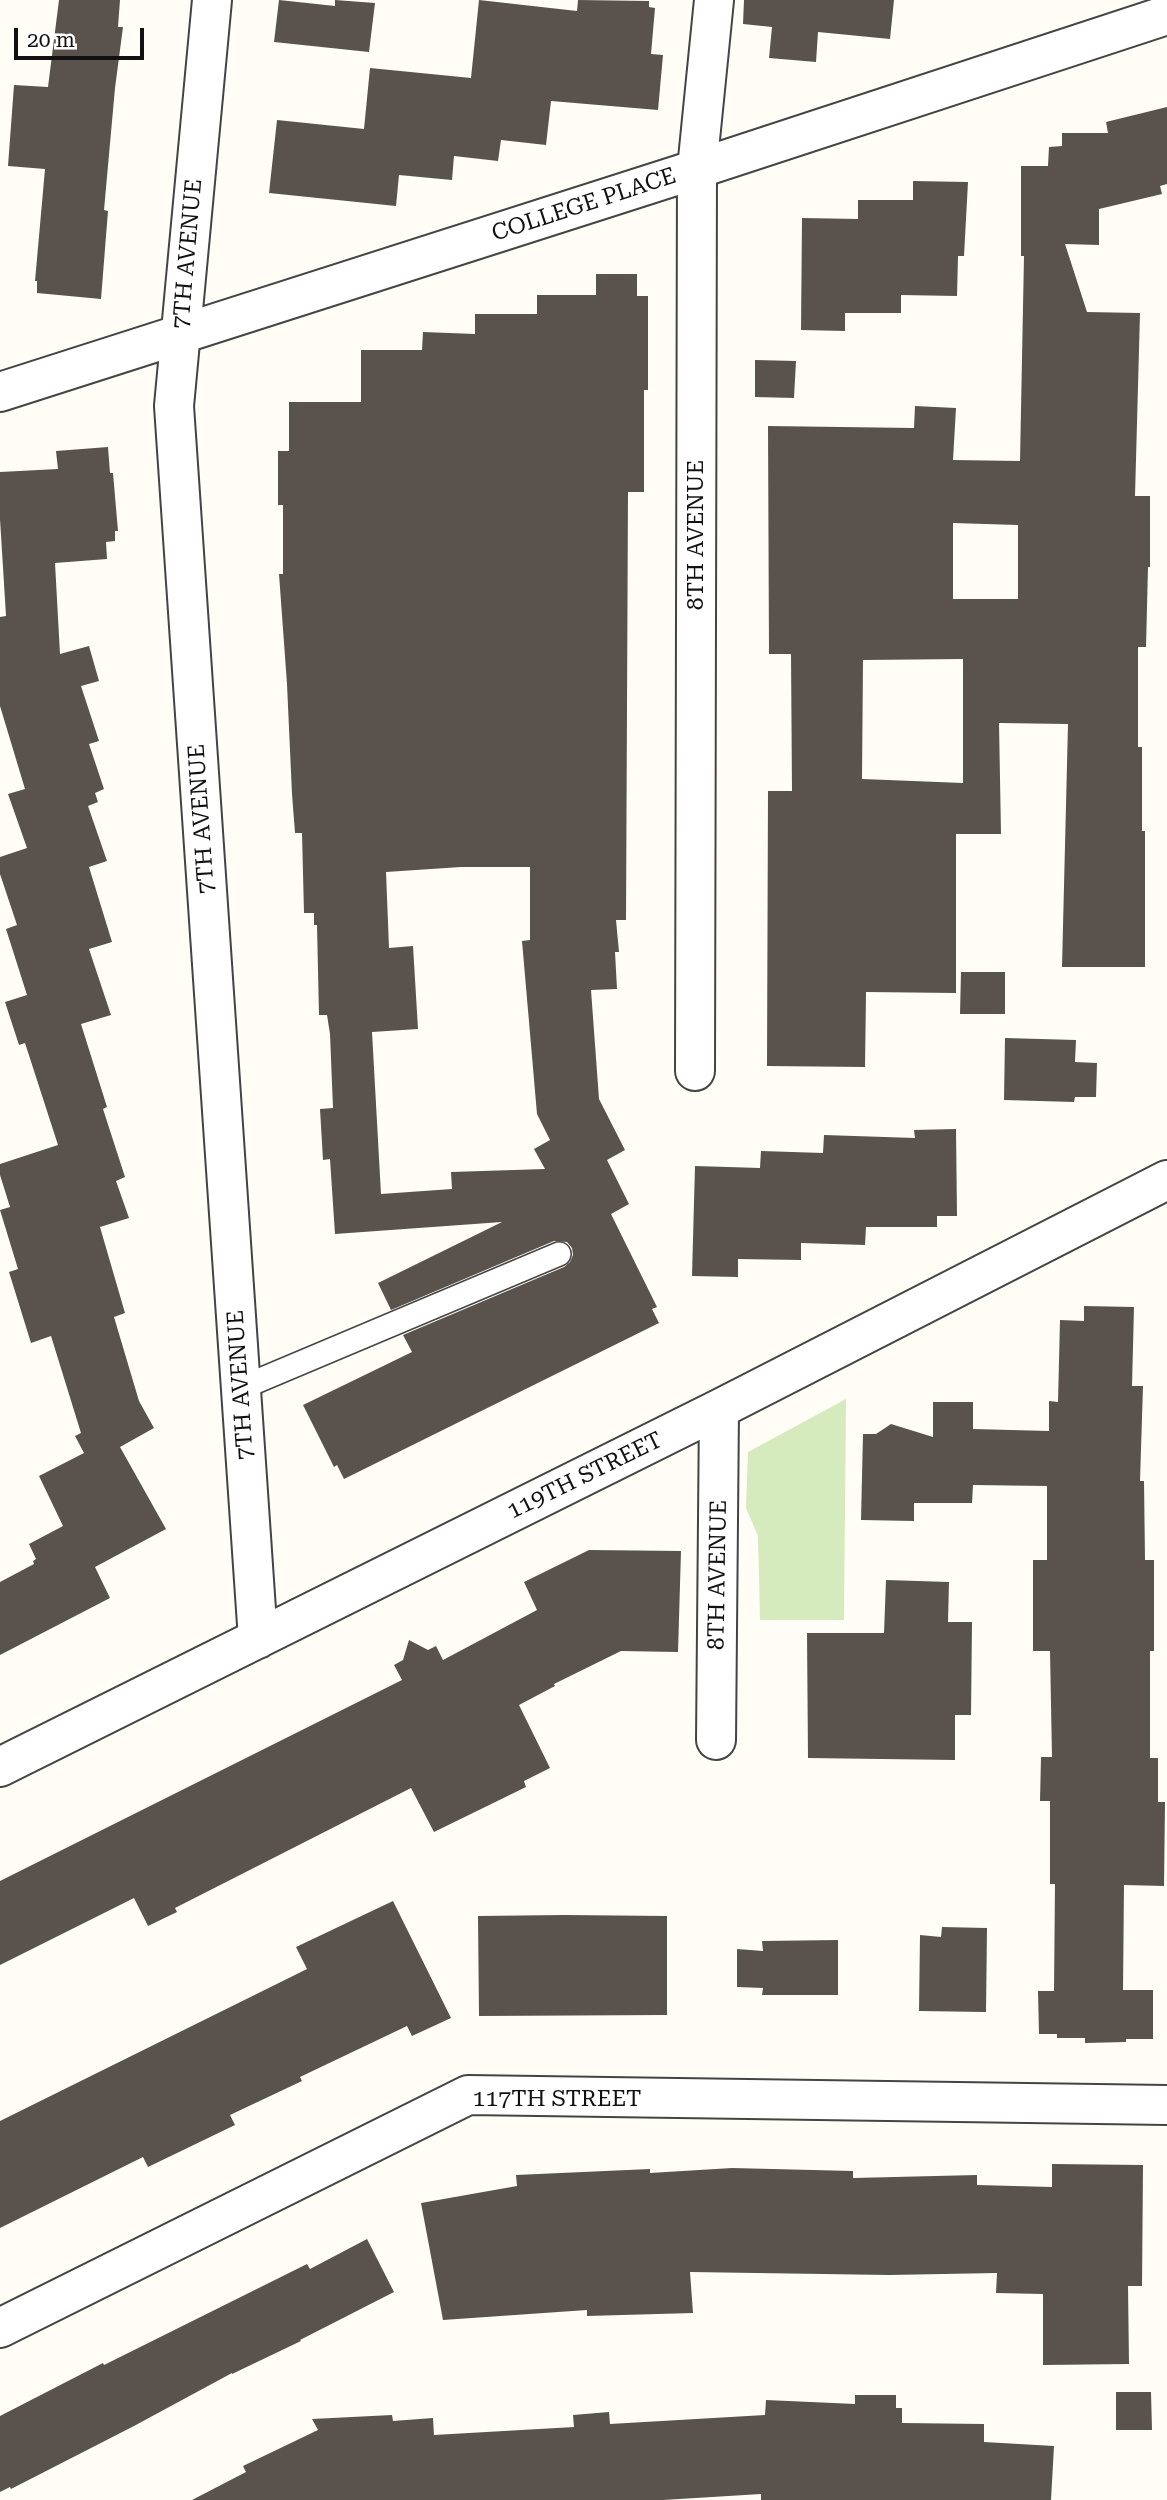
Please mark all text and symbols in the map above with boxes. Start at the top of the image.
scale bar [18,14,147,58]
text: 20 m [27,28,75,52]
street label: COLLEGE PLACE [488,162,680,248]
street label: 7TH AVENUE [168,178,208,330]
street label: 8TH AVENUE [682,460,710,610]
street label: 7TH AVENUE [183,743,221,895]
street label: 7TH AVENUE [222,1309,260,1461]
street label: 119TH STREET [503,1427,667,1525]
street label: 8TH AVENUE [703,1500,733,1650]
street label: 117TH STREET [472,2085,642,2113]

